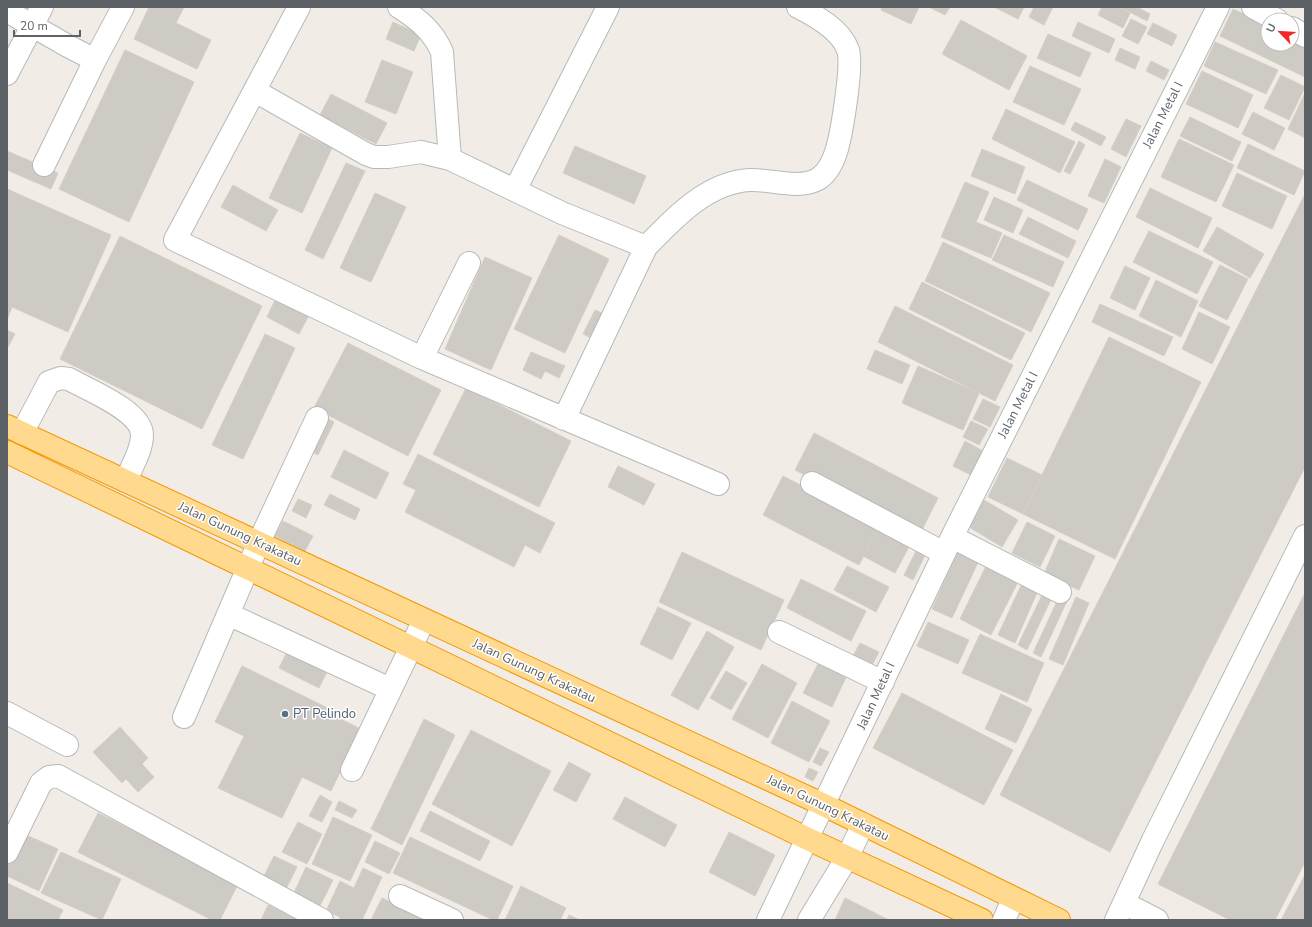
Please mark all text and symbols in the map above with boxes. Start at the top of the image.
scale bar [14,12,80,38]
north arrow [1260,12,1300,52]
text: 20 m [20,18,48,34]
text: U [1263,21,1280,35]
street label: Jalan Metal I [1138,79,1187,152]
street label: Jalan Metal I [993,369,1042,442]
street label: Jalan Gunung Krakatau [175,497,305,570]
street label: Jalan Gunung Krakatau [469,634,599,707]
street label: Jalan Metal I [852,659,899,734]
place label: PT Pelindo [293,705,356,723]
marker: PT Pelindo [280,709,290,719]
street label: Jalan Gunung Krakatau [763,770,892,845]

